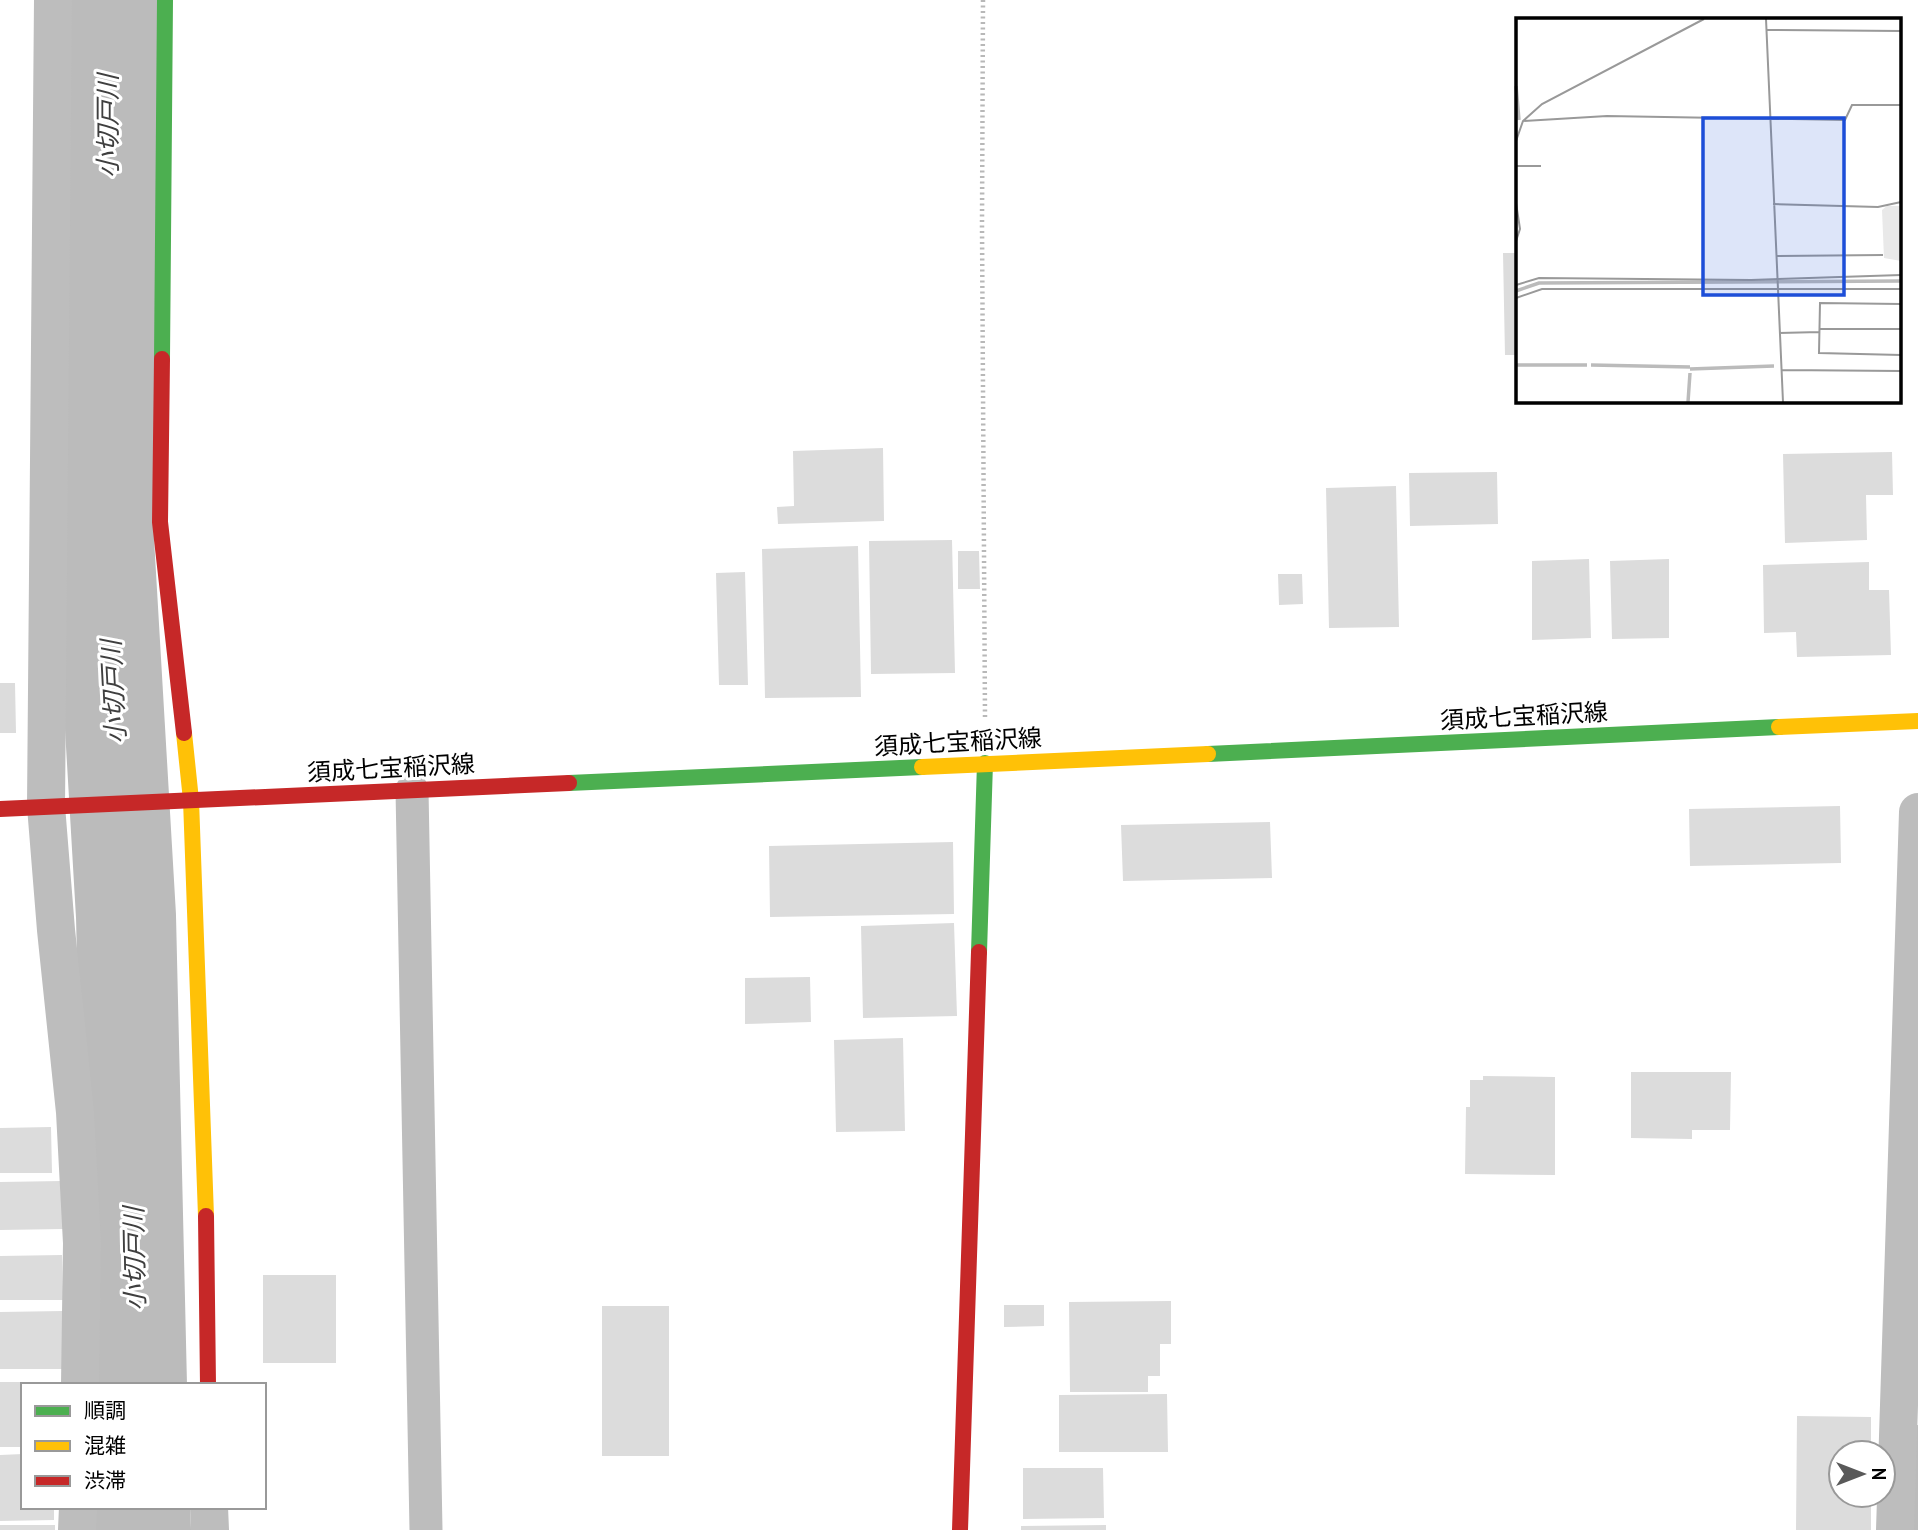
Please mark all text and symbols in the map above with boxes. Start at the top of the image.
inset map [1516,18,1900,402]
water label: 小切戸川 [91,71,124,178]
water label: 小切戸川 [94,636,132,745]
street label: 須成七宝稲沢線 [1439,696,1609,736]
street label: 須成七宝稲沢線 [873,722,1043,762]
street label: 須成七宝稲沢線 [306,748,476,788]
water label: 小切戸川 [117,1204,151,1311]
legend [21,1383,266,1509]
text: 順調 [84,1397,126,1424]
text: 混雑 [84,1432,126,1459]
north arrow [1827,1439,1897,1509]
text: 渋滞 [84,1467,126,1494]
text: N [1867,1468,1891,1480]

